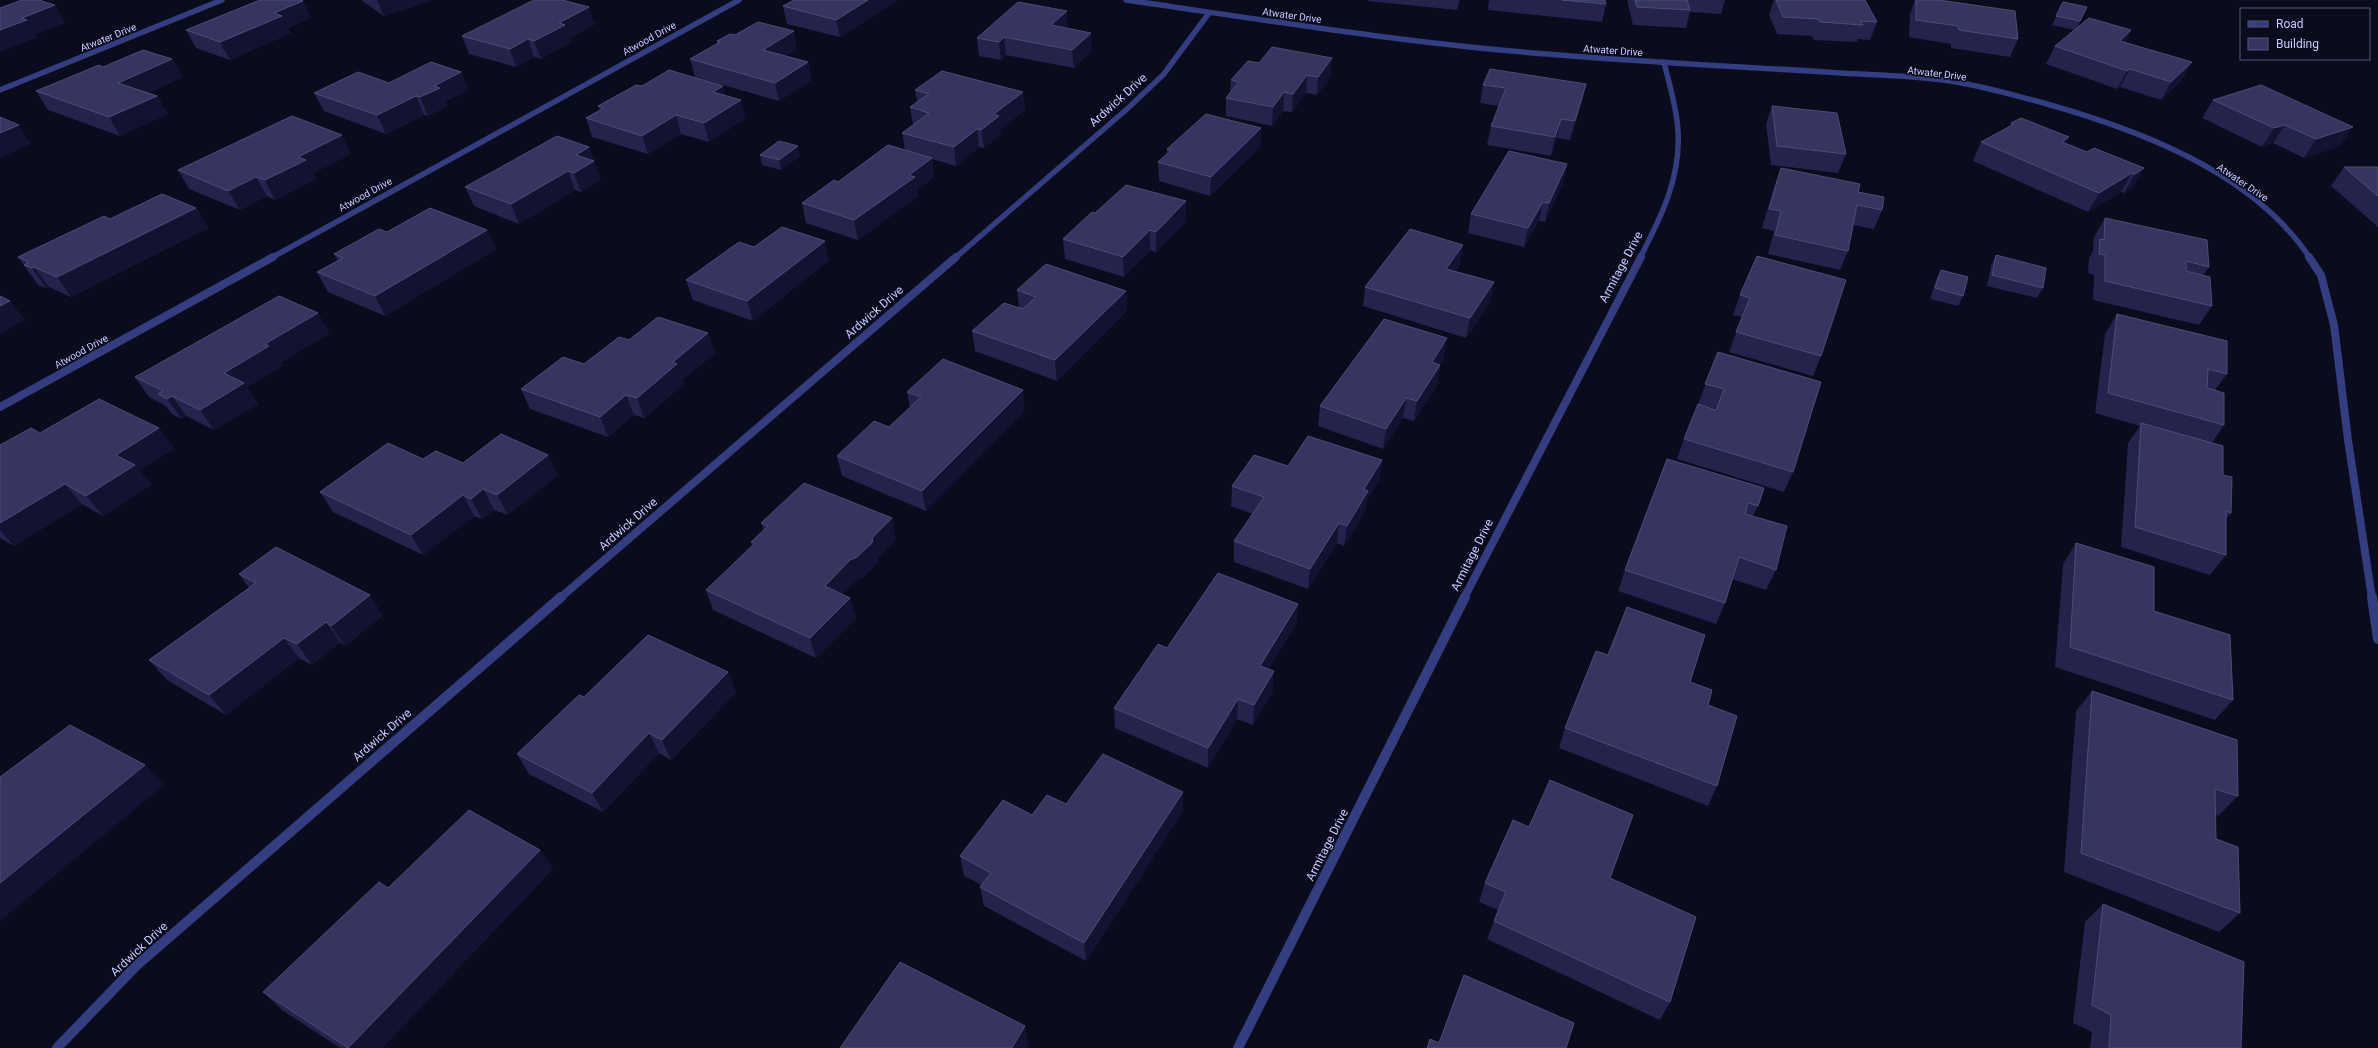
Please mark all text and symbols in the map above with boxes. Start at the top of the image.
street label: Atwater Drive [1262,6,1322,25]
legend [2240,8,2370,60]
text: Road [2276,17,2304,31]
street label: Atwood Drive [621,19,678,58]
street label: Atwater Drive [79,21,138,54]
text: Building [2276,37,2319,51]
street label: Atwater Drive [1583,43,1643,58]
street label: Atwater Drive [1907,64,1967,83]
street label: Ardwick Drive [1086,70,1150,130]
street label: Atwater Drive [2215,161,2270,204]
street label: Atwood Drive [337,175,394,214]
street label: Armitage Drive [1596,229,1646,305]
street label: Ardwick Drive [842,283,906,341]
street label: Atwood Drive [53,332,110,371]
street label: Ardwick Drive [596,495,660,553]
street label: Armitage Drive [1448,517,1496,593]
street label: Ardwick Drive [350,706,414,764]
street label: Armitage Drive [1303,807,1351,883]
street label: Ardwick Drive [108,919,170,979]

